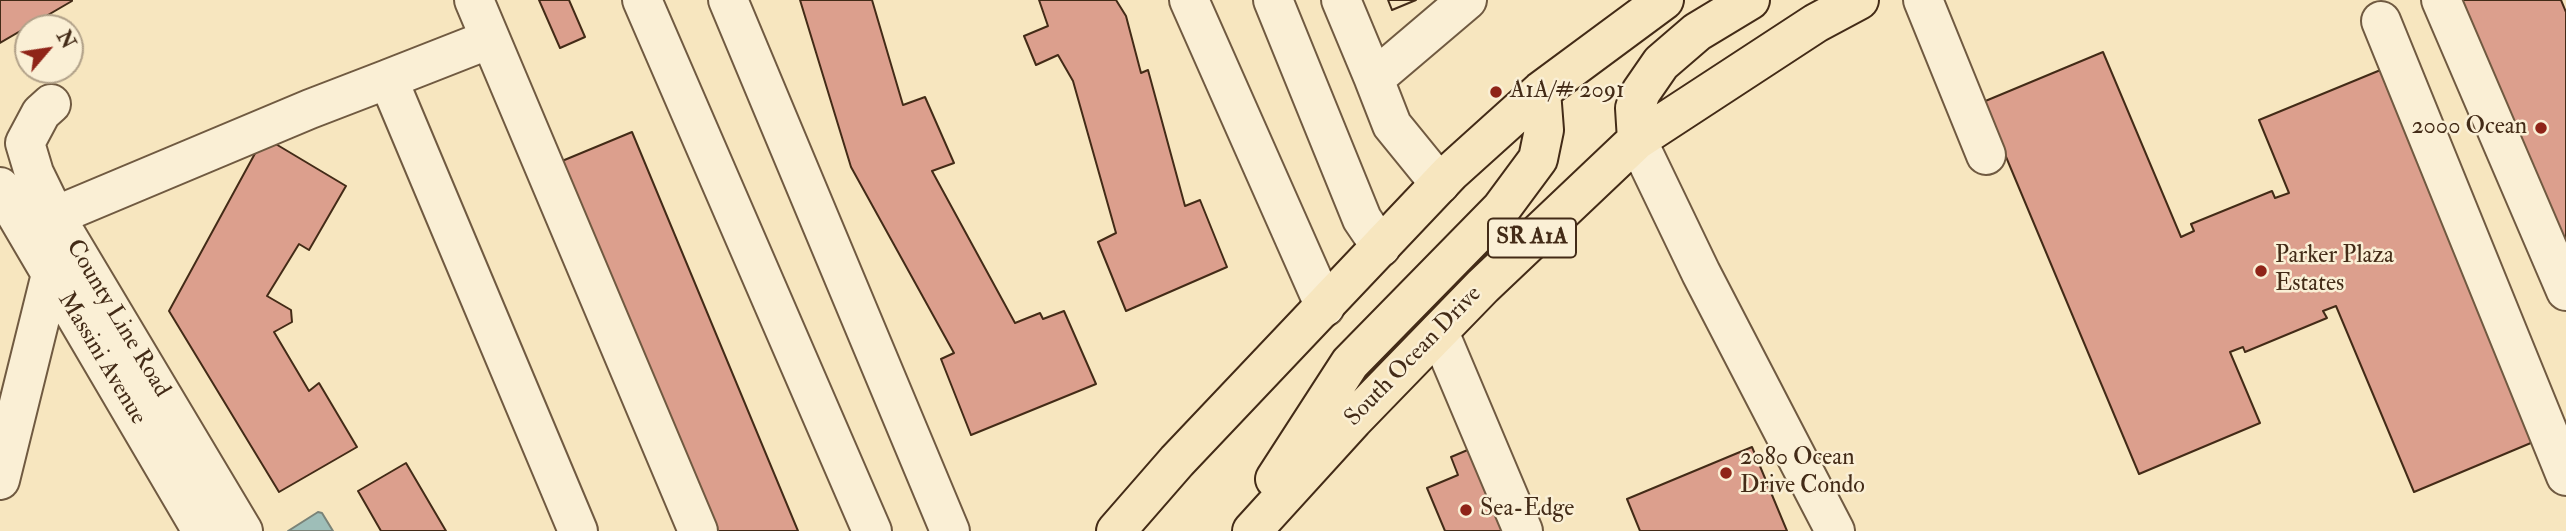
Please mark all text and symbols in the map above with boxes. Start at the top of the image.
north arrow [14,14,84,84]
text: N [51,27,80,53]
place label: A1A/# 2091 [1510,78,1625,106]
marker: A1A/# 2091 [1488,84,1504,100]
place label: 2000 Ocean [2411,114,2527,142]
marker: 2000 Ocean [2533,120,2549,136]
road number: SR A1A [1488,218,1576,258]
street label: County Line Road [59,235,175,403]
place label: Parker Plaza Estates [2275,243,2394,299]
marker: Parker Plaza Estates [2253,263,2269,279]
street label: South Ocean Drive [1340,281,1488,433]
street label: Massini Avenue [50,288,152,430]
place label: 2080 Ocean Drive Condo [1740,445,1865,501]
marker: 2080 Ocean Drive Condo [1718,465,1734,481]
place label: Sea-Edge [1480,496,1574,524]
marker: Sea-Edge [1458,502,1474,518]

